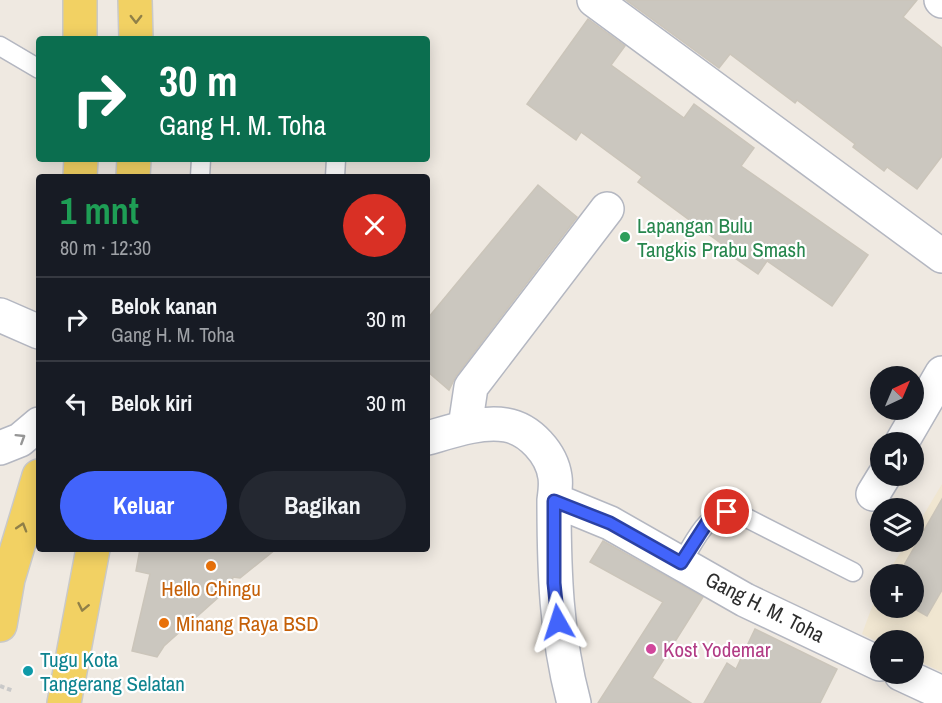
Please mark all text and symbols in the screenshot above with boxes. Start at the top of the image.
one-way arrow [129,15,142,24]
text: 30 m [159,53,238,109]
icon: right [60,60,138,138]
text: Gang H. M. Toha [159,107,326,143]
text: 1 mnt [60,187,139,235]
button: close [343,194,406,257]
place label: Lapangan Bulu Tangkis Prabu Smash [637,211,806,264]
marker: Lapangan Bulu Tangkis Prabu Smash [618,230,632,244]
text: 80 m · 12:30 [60,234,151,261]
text: Belok kanan [111,291,217,321]
icon: right [60,303,93,336]
text: 30 m [366,304,406,334]
text: Gang H. M. Toha [111,321,235,348]
north arrow [870,366,924,420]
map controls [870,366,924,684]
icon: left [60,387,93,420]
text: Belok kiri [111,388,192,418]
text: 30 m [366,388,406,418]
button: sound [870,432,924,486]
one-way arrow [14,434,25,445]
button: Keluar [60,471,227,540]
button: Bagikan [239,471,406,540]
pin [701,486,752,537]
icon: arrive [710,495,743,528]
button: layers [870,498,924,552]
one-way arrow [15,522,27,533]
marker: Hello Chingu [204,559,218,573]
button: + [870,564,924,618]
street label: Gang H. M. Toha [701,565,830,650]
place label: Hello Chingu [161,574,261,603]
position arrow [526,590,590,654]
one-way arrow [77,601,90,611]
place label: Minang Raya BSD [176,609,319,638]
marker: Minang Raya BSD [157,616,171,630]
button: − [870,630,924,684]
place label: Kost Yodemar [663,635,771,664]
marker: Kost Yodemar [644,642,658,656]
place label: Tugu Kota Tangerang Selatan [40,645,185,698]
marker: Tugu Kota Tangerang Selatan [21,664,35,678]

